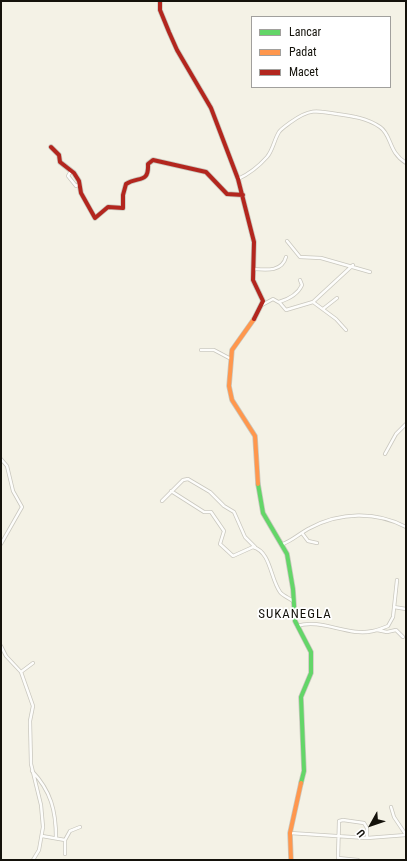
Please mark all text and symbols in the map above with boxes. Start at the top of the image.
legend [251,16,391,88]
text: Lancar [289,25,321,39]
text: Padat [289,45,317,59]
text: Macet [289,65,319,79]
district label: SUKANEGLA [258,607,332,623]
north arrow [351,805,391,845]
text: U [354,826,368,840]

